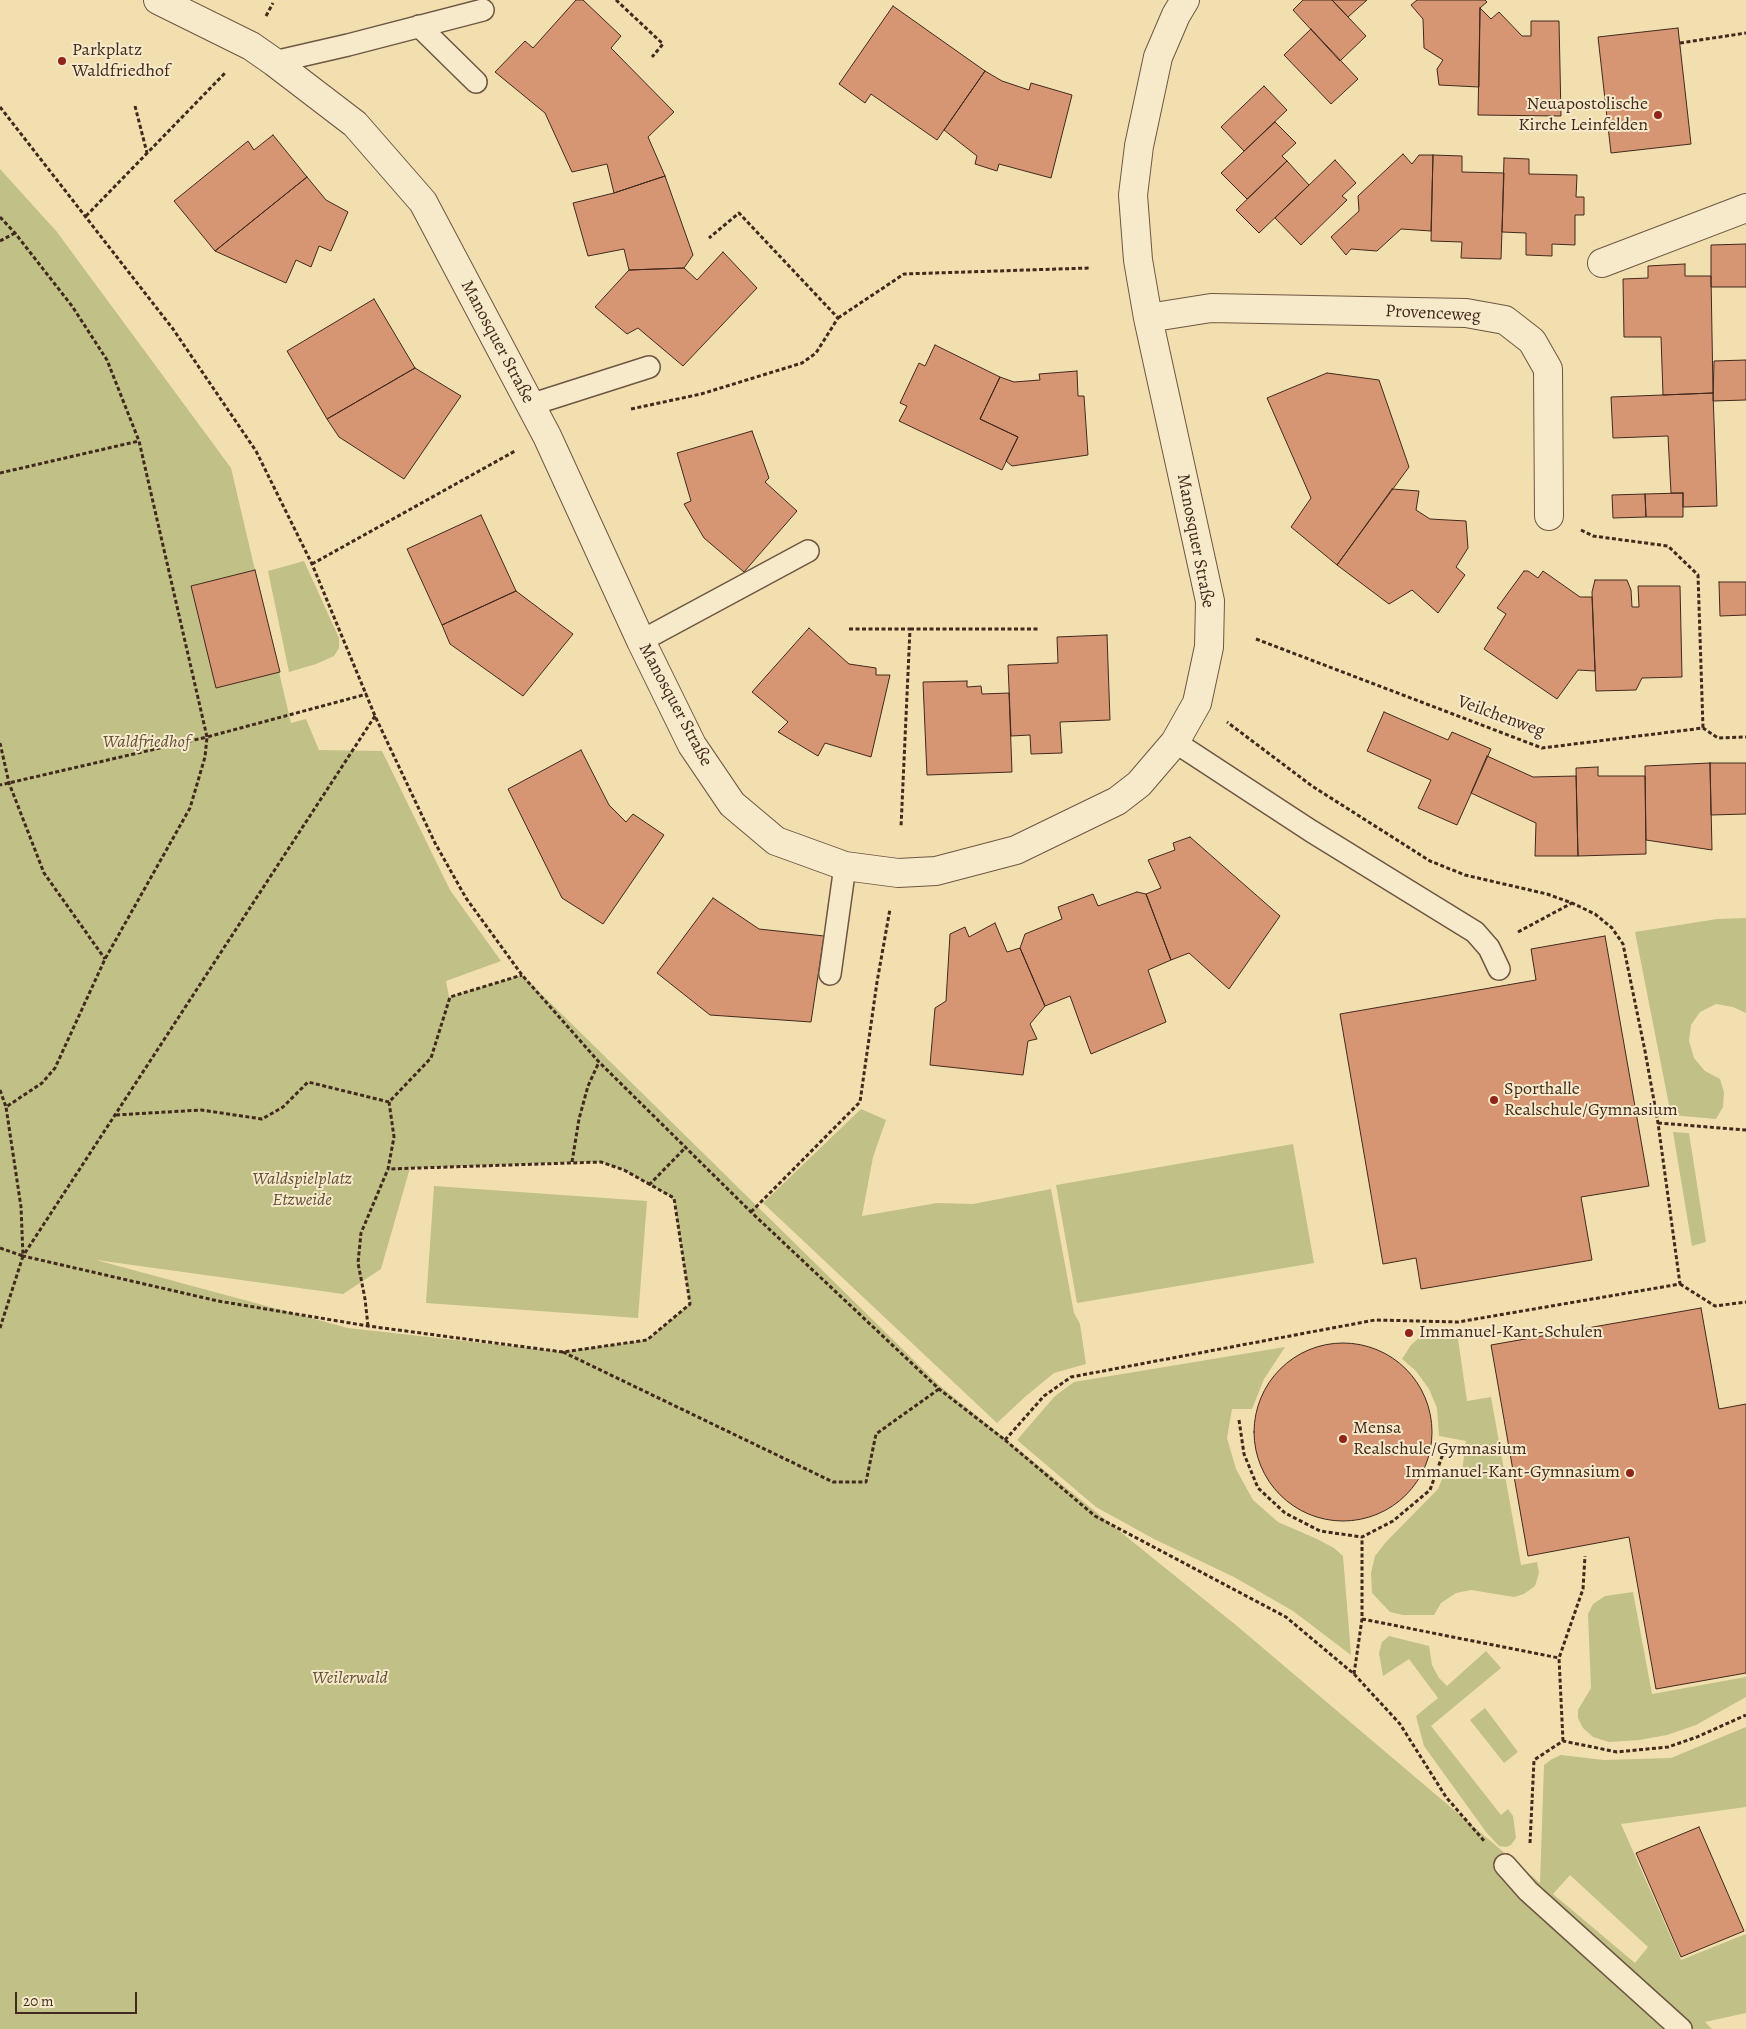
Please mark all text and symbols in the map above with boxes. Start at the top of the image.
place label: Parkplatz Waldfriedhof [72,40,170,82]
marker: Parkplatz Waldfriedhof [56,55,68,67]
place label: Neuapostolische Kirche Leinfelden [1518,94,1648,136]
marker: Neuapostolische Kirche Leinfelden [1652,109,1664,121]
street label: Manosquer Straße [455,277,539,407]
street label: Provenceweg [1385,301,1481,327]
street label: Manosquer Straße [1171,472,1219,610]
street label: Manosquer Straße [633,640,717,770]
street label: Veilchenweg [1454,691,1548,743]
park label: Waldfriedhof [102,732,190,754]
place label: Sporthalle Realschule/Gymnasium [1504,1079,1678,1122]
marker: Sporthalle Realschule/Gymnasium [1488,1094,1500,1106]
park label: Waldspielplatz Etzweide [252,1169,352,1212]
place label: Immanuel-Kant-Schulen [1419,1322,1603,1344]
marker: Immanuel-Kant-Schulen [1403,1327,1415,1339]
place label: Mensa Realschule/Gymnasium [1353,1418,1527,1460]
marker: Mensa Realschule/Gymnasium [1337,1433,1349,1445]
place label: Immanuel-Kant-Gymnasium [1405,1462,1620,1484]
marker: Immanuel-Kant-Gymnasium [1624,1467,1636,1479]
park label: Weilerwald [312,1668,388,1690]
scale bar [18,1982,140,2014]
text: 20 m [23,1991,54,2011]

